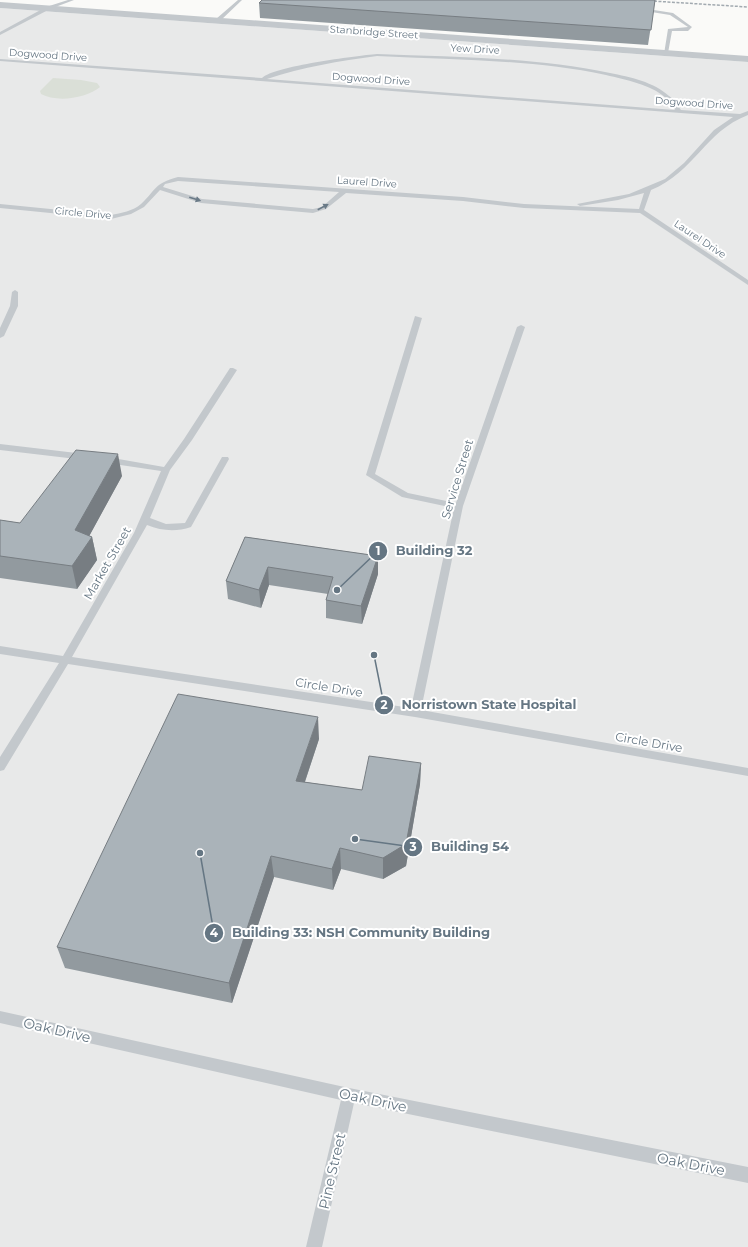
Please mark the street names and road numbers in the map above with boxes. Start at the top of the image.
street label: Stanbridge Street [329,22,419,42]
street label: Yew Drive [450,41,500,57]
street label: Dogwood Drive [9,46,87,64]
street label: Dogwood Drive [332,70,410,88]
street label: Dogwood Drive [655,94,733,112]
street label: Laurel Drive [337,173,397,191]
street label: Circle Drive [54,204,112,222]
street label: Laurel Drive [672,217,728,261]
street label: Service Street [438,437,476,521]
street label: Market Street [80,524,134,602]
street label: Circle Drive [294,674,364,700]
street label: Circle Drive [614,729,684,755]
street label: Oak Drive [21,1014,93,1046]
street label: Oak Drive [338,1084,408,1116]
street label: Pine Street [314,1131,350,1211]
street label: Oak Drive [656,1149,726,1179]

